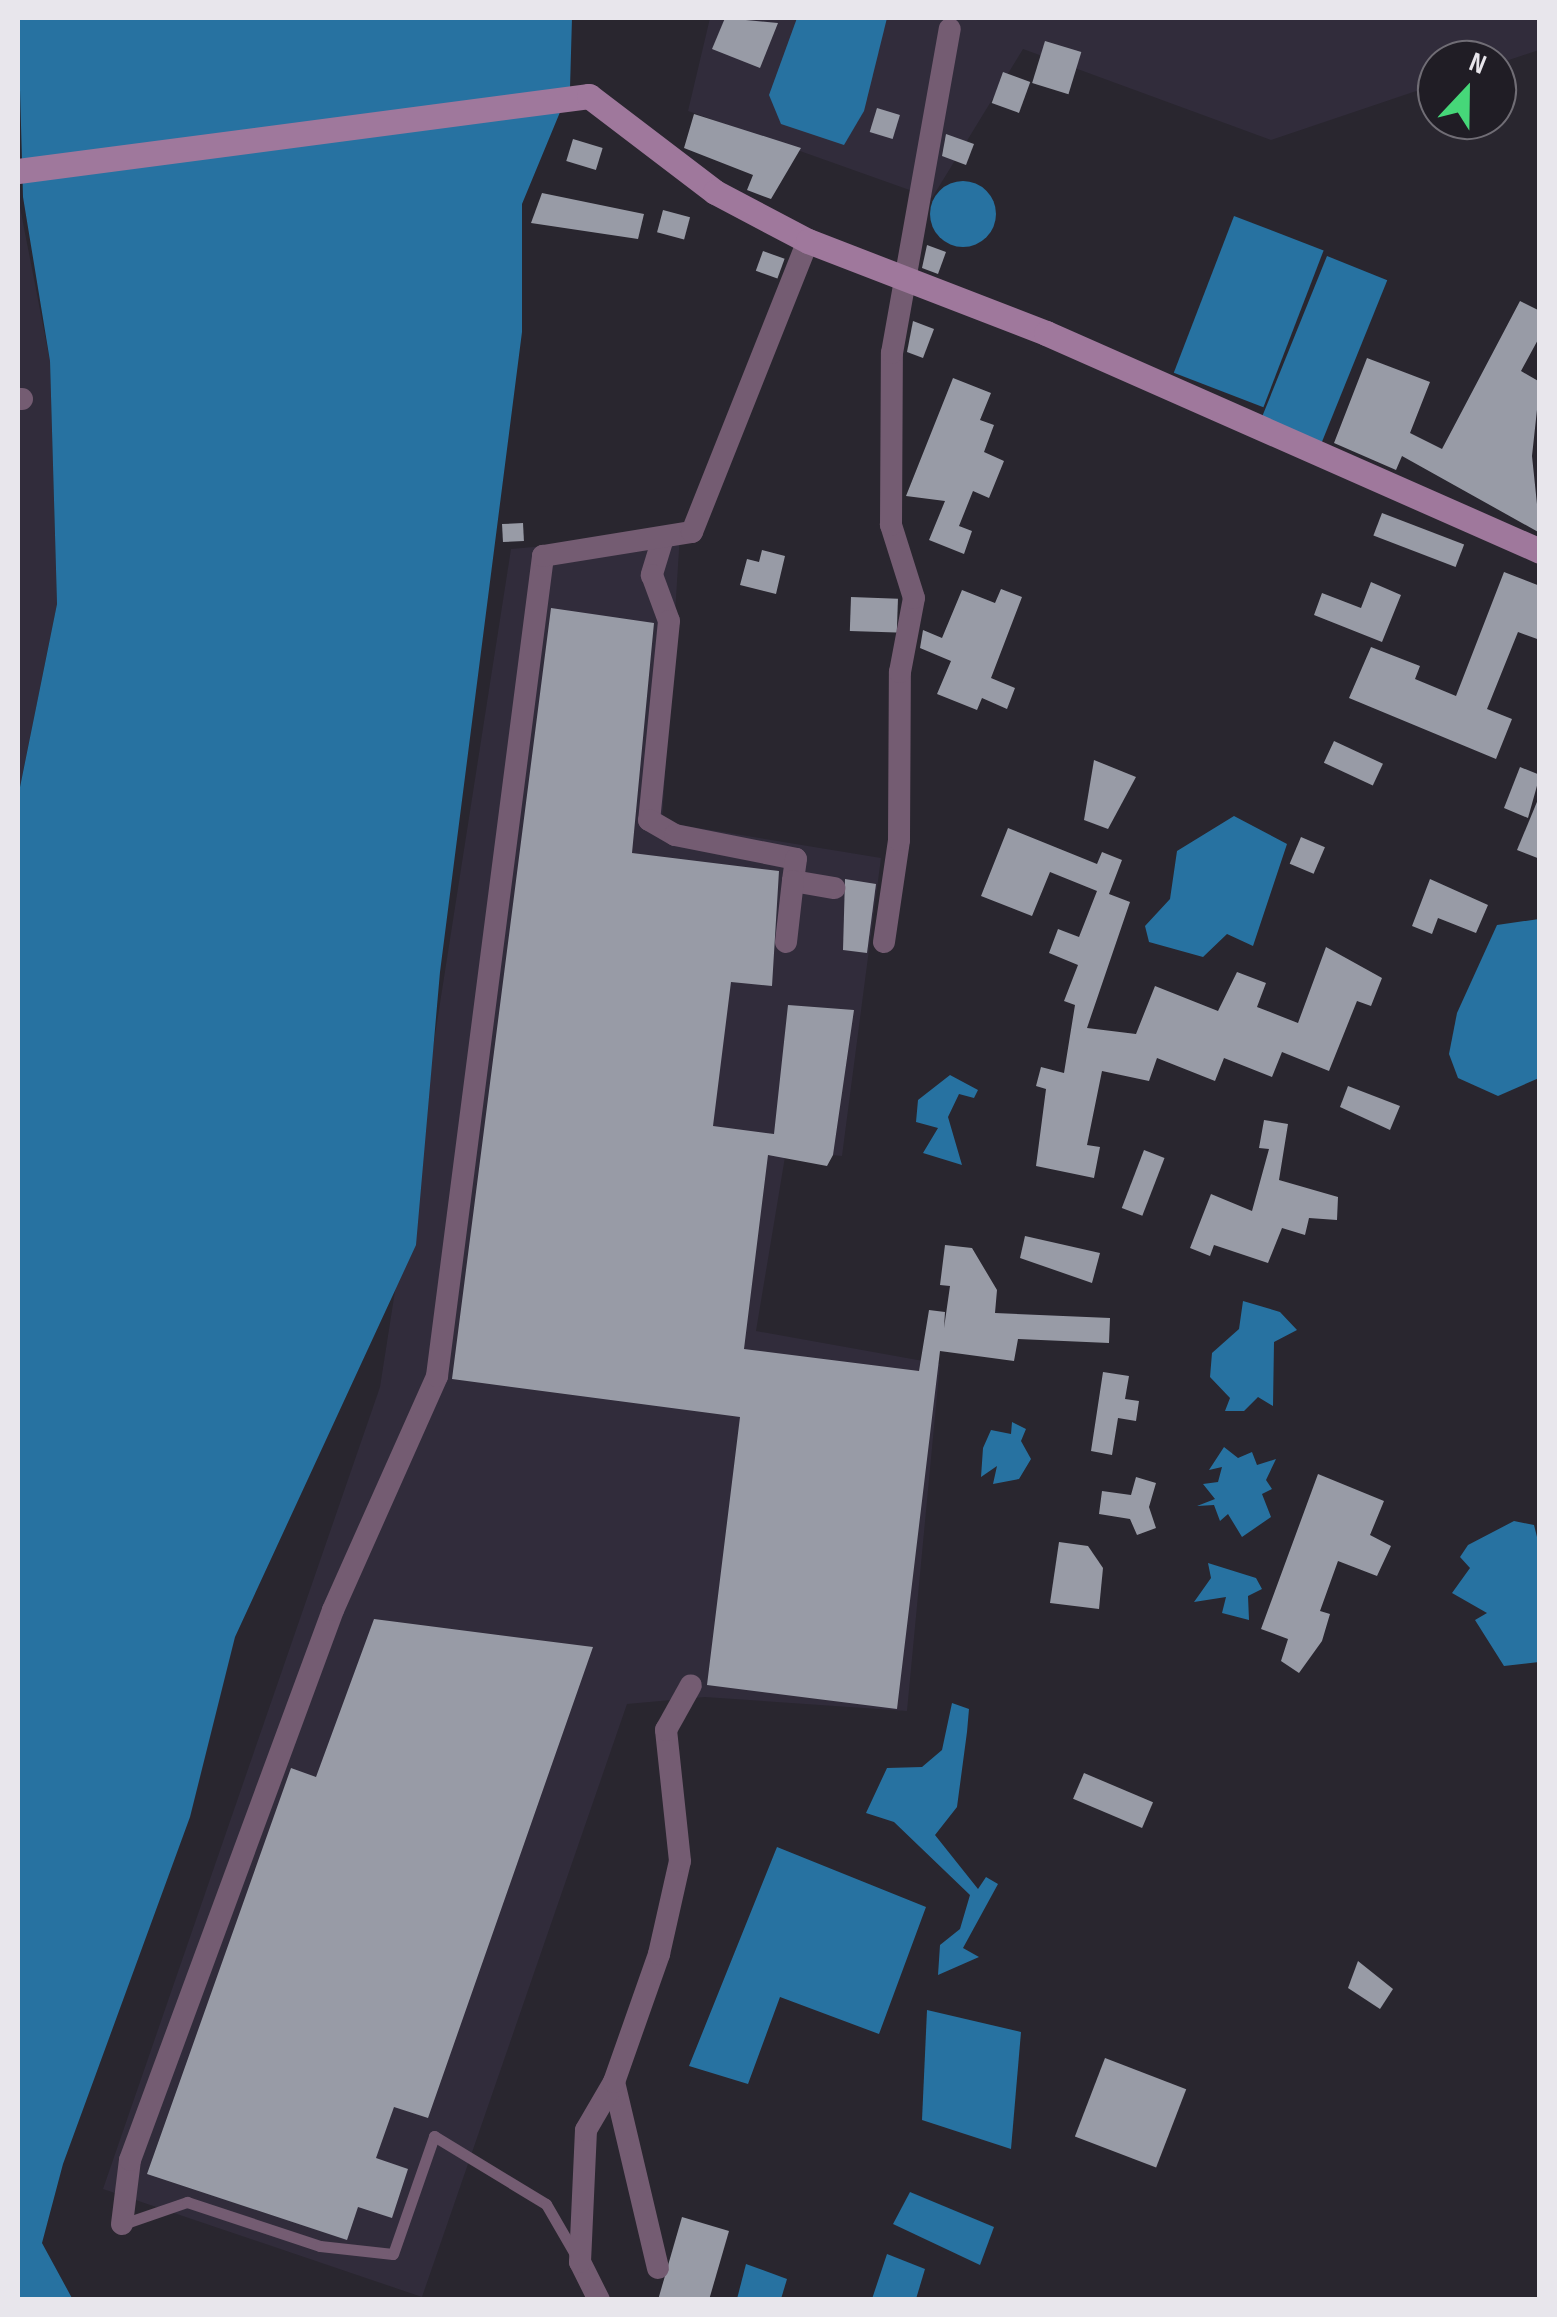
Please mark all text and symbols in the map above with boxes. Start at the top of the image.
north arrow [1417,40,1517,140]
text: N [1465,45,1491,82]

